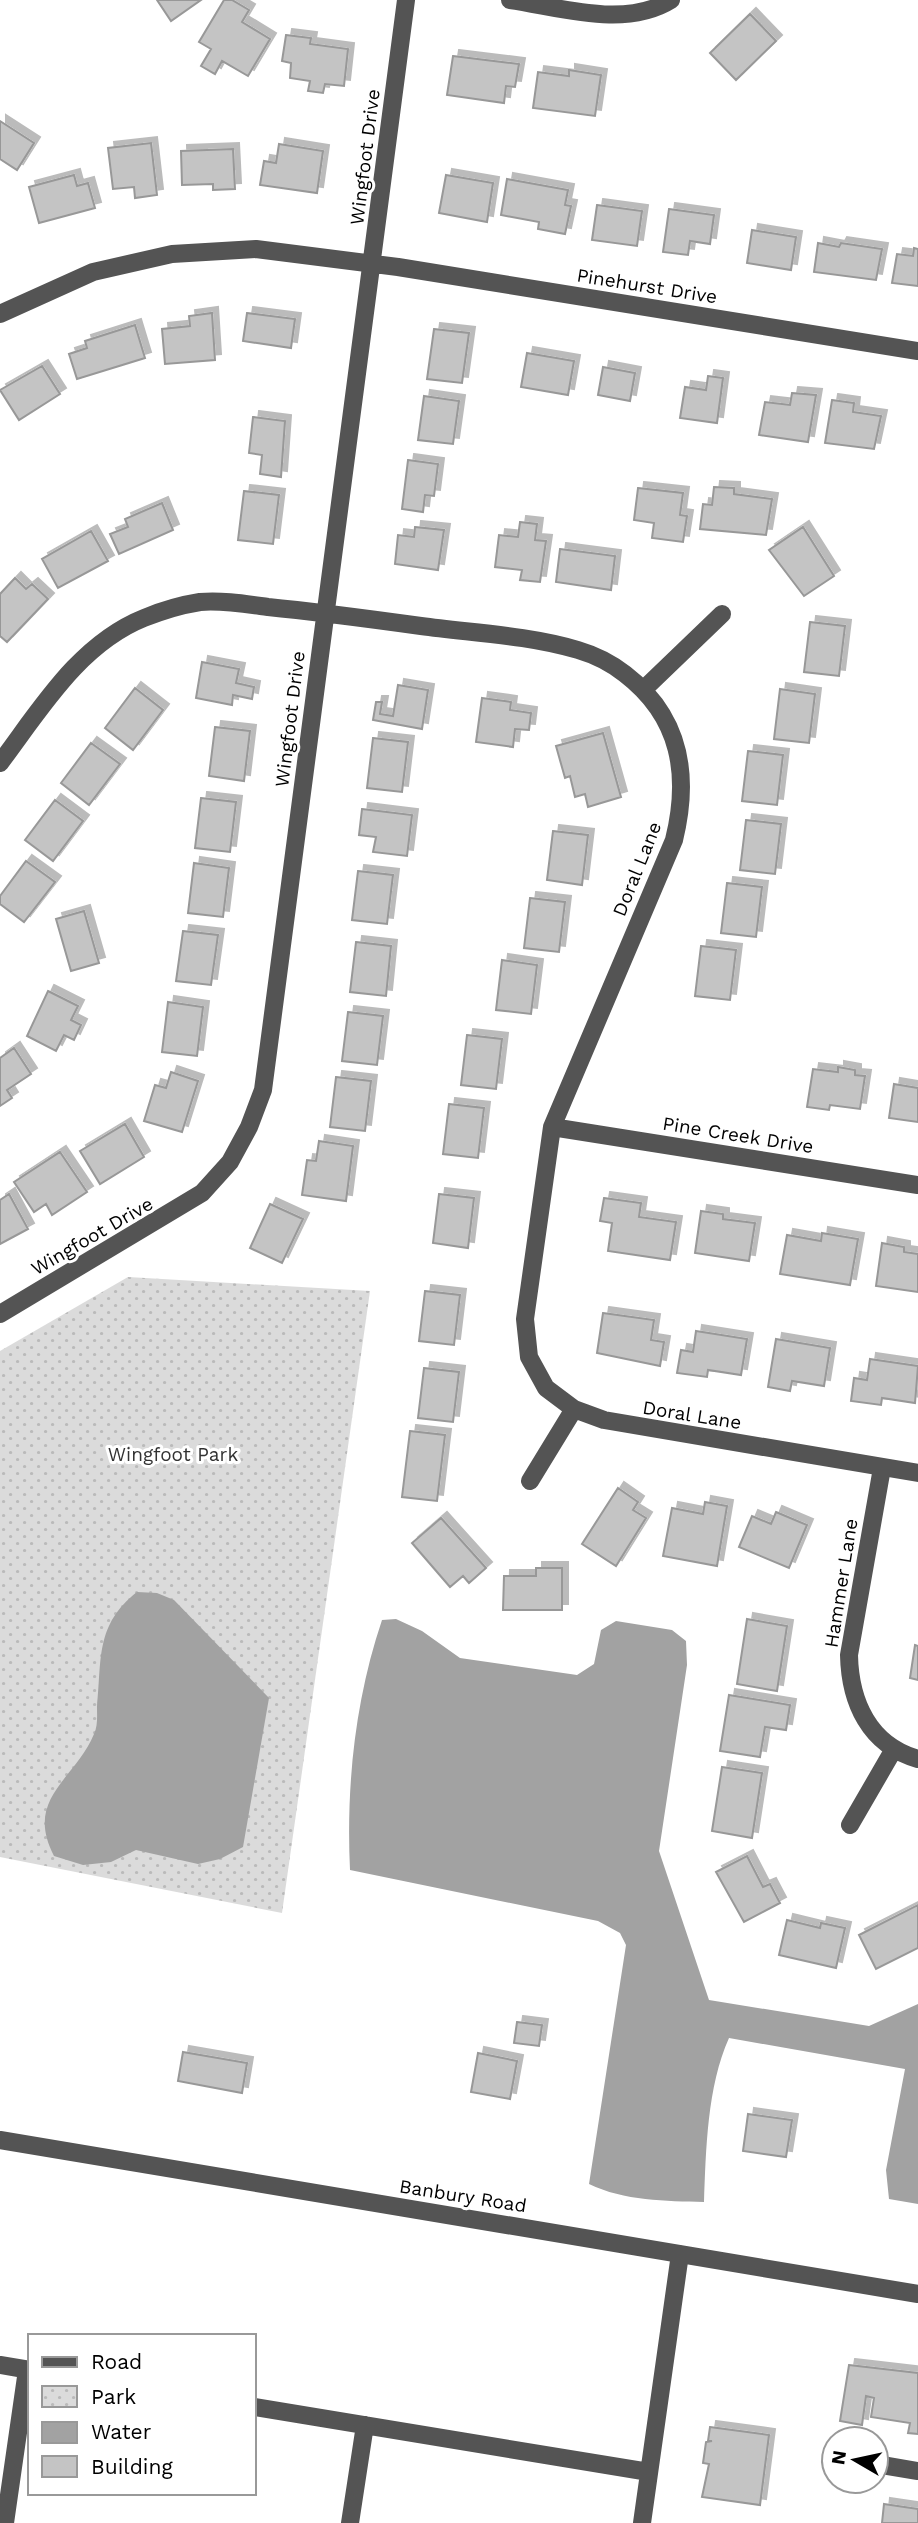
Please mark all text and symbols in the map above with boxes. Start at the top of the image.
street label: Wingfoot Drive [345,88,385,226]
street label: Pinehurst Drive [575,264,719,308]
street label: Wingfoot Drive [270,650,310,788]
street label: Doral Lane [608,818,666,920]
street label: Pine Creek Drive [661,1112,815,1158]
street label: Wingfoot Drive [27,1192,157,1280]
street label: Doral Lane [641,1396,743,1434]
park label: Wingfoot Park [108,1443,238,1466]
street label: Hammer Lane [819,1517,863,1649]
street label: Banbury Road [398,2175,528,2217]
legend [28,2334,256,2495]
text: Road [91,2349,142,2374]
text: Park [91,2384,136,2409]
text: Water [91,2419,152,2444]
north arrow [820,2425,890,2495]
text: N [826,2449,851,2466]
text: Building [91,2454,173,2479]

